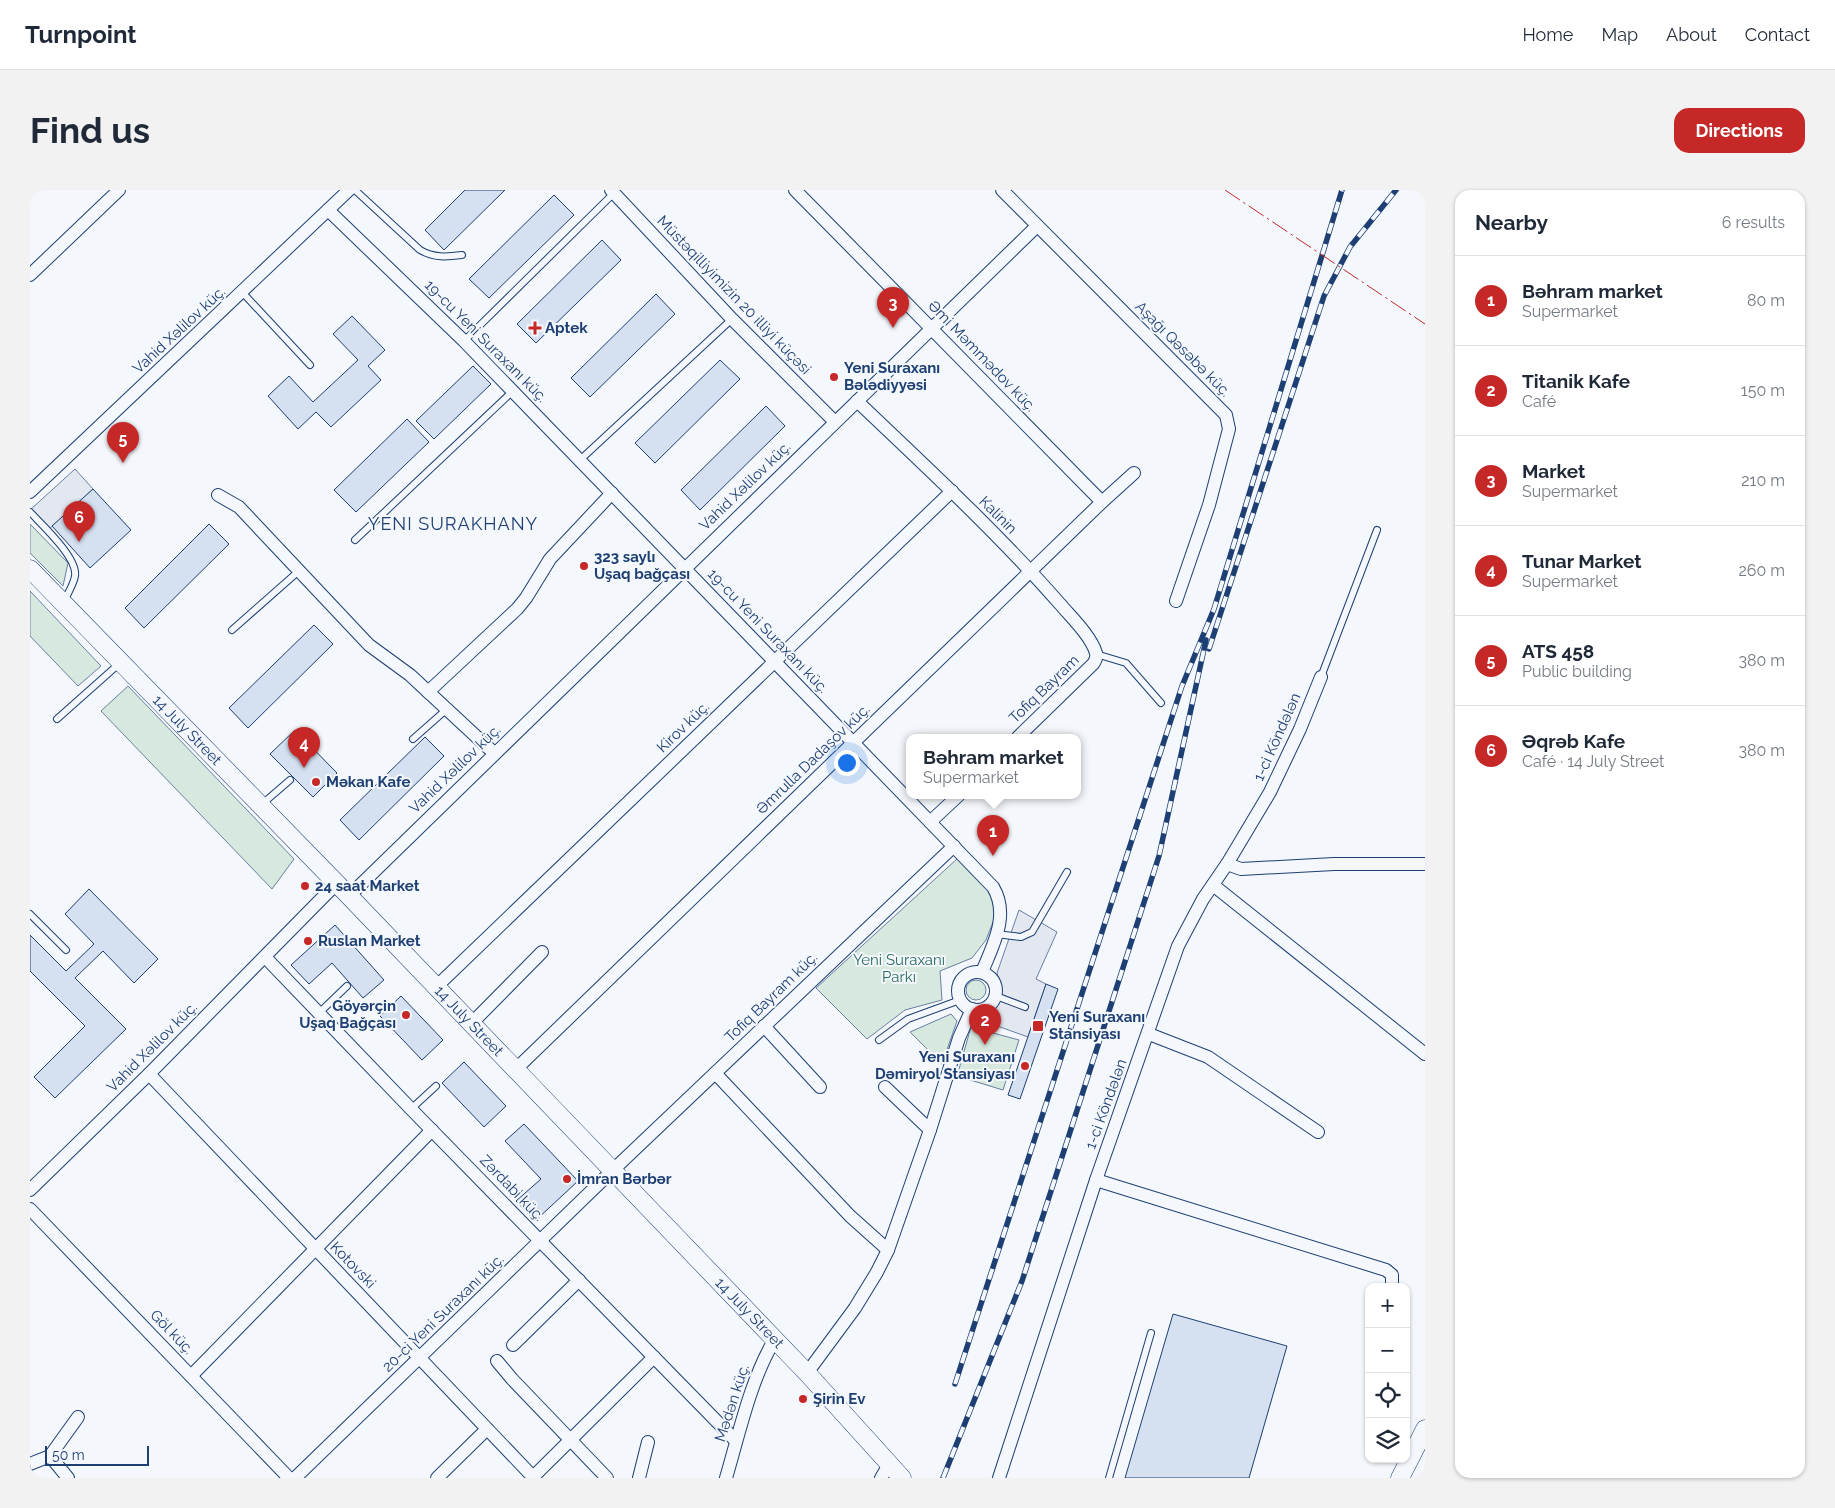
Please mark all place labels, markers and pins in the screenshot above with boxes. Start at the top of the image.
pin: 3 [877,287,909,328]
place label: Aptek [545,319,588,337]
marker: Aptek [529,322,541,334]
place label: Yeni Suraxanı Bələdiyyəsi [844,359,940,394]
marker: Yeni Suraxanı Bələdiyyəsi [828,371,840,383]
pin: 5 [107,422,139,463]
pin: 6 [63,501,95,542]
place label: 323 saylı Uşaq bağçası [594,548,690,583]
marker: 323 saylı Uşaq bağçası [578,560,590,572]
pin: 4 [288,727,320,768]
place label: Məkan Kafe [326,773,410,791]
marker: Məkan Kafe [310,776,322,788]
pin: 1 [977,815,1009,856]
place label: 24 saat Market [315,877,420,895]
marker: 24 saat Market [299,880,311,892]
place label: Ruslan Market [318,932,421,950]
marker: Ruslan Market [302,935,314,947]
place label: Göyərçin Uşaq Bağçası [299,997,396,1032]
pin: 2 [969,1004,1001,1045]
place label: Yeni Suraxanı Stansiyası [1049,1008,1145,1043]
marker: Göyərçin Uşaq Bağçası [400,1009,412,1021]
marker: Yeni Suraxanı Stansiyası [1031,1019,1045,1033]
place label: Yeni Suraxanı Dəmiryol Stansiyası [875,1048,1015,1083]
marker: Yeni Suraxanı Dəmiryol Stansiyası [1019,1060,1031,1072]
place label: İmran Bərbər [577,1170,672,1188]
marker: İmran Bərbər [561,1173,573,1185]
place label: Şirin Ev [813,1390,866,1408]
marker: Şirin Ev [797,1393,809,1405]

